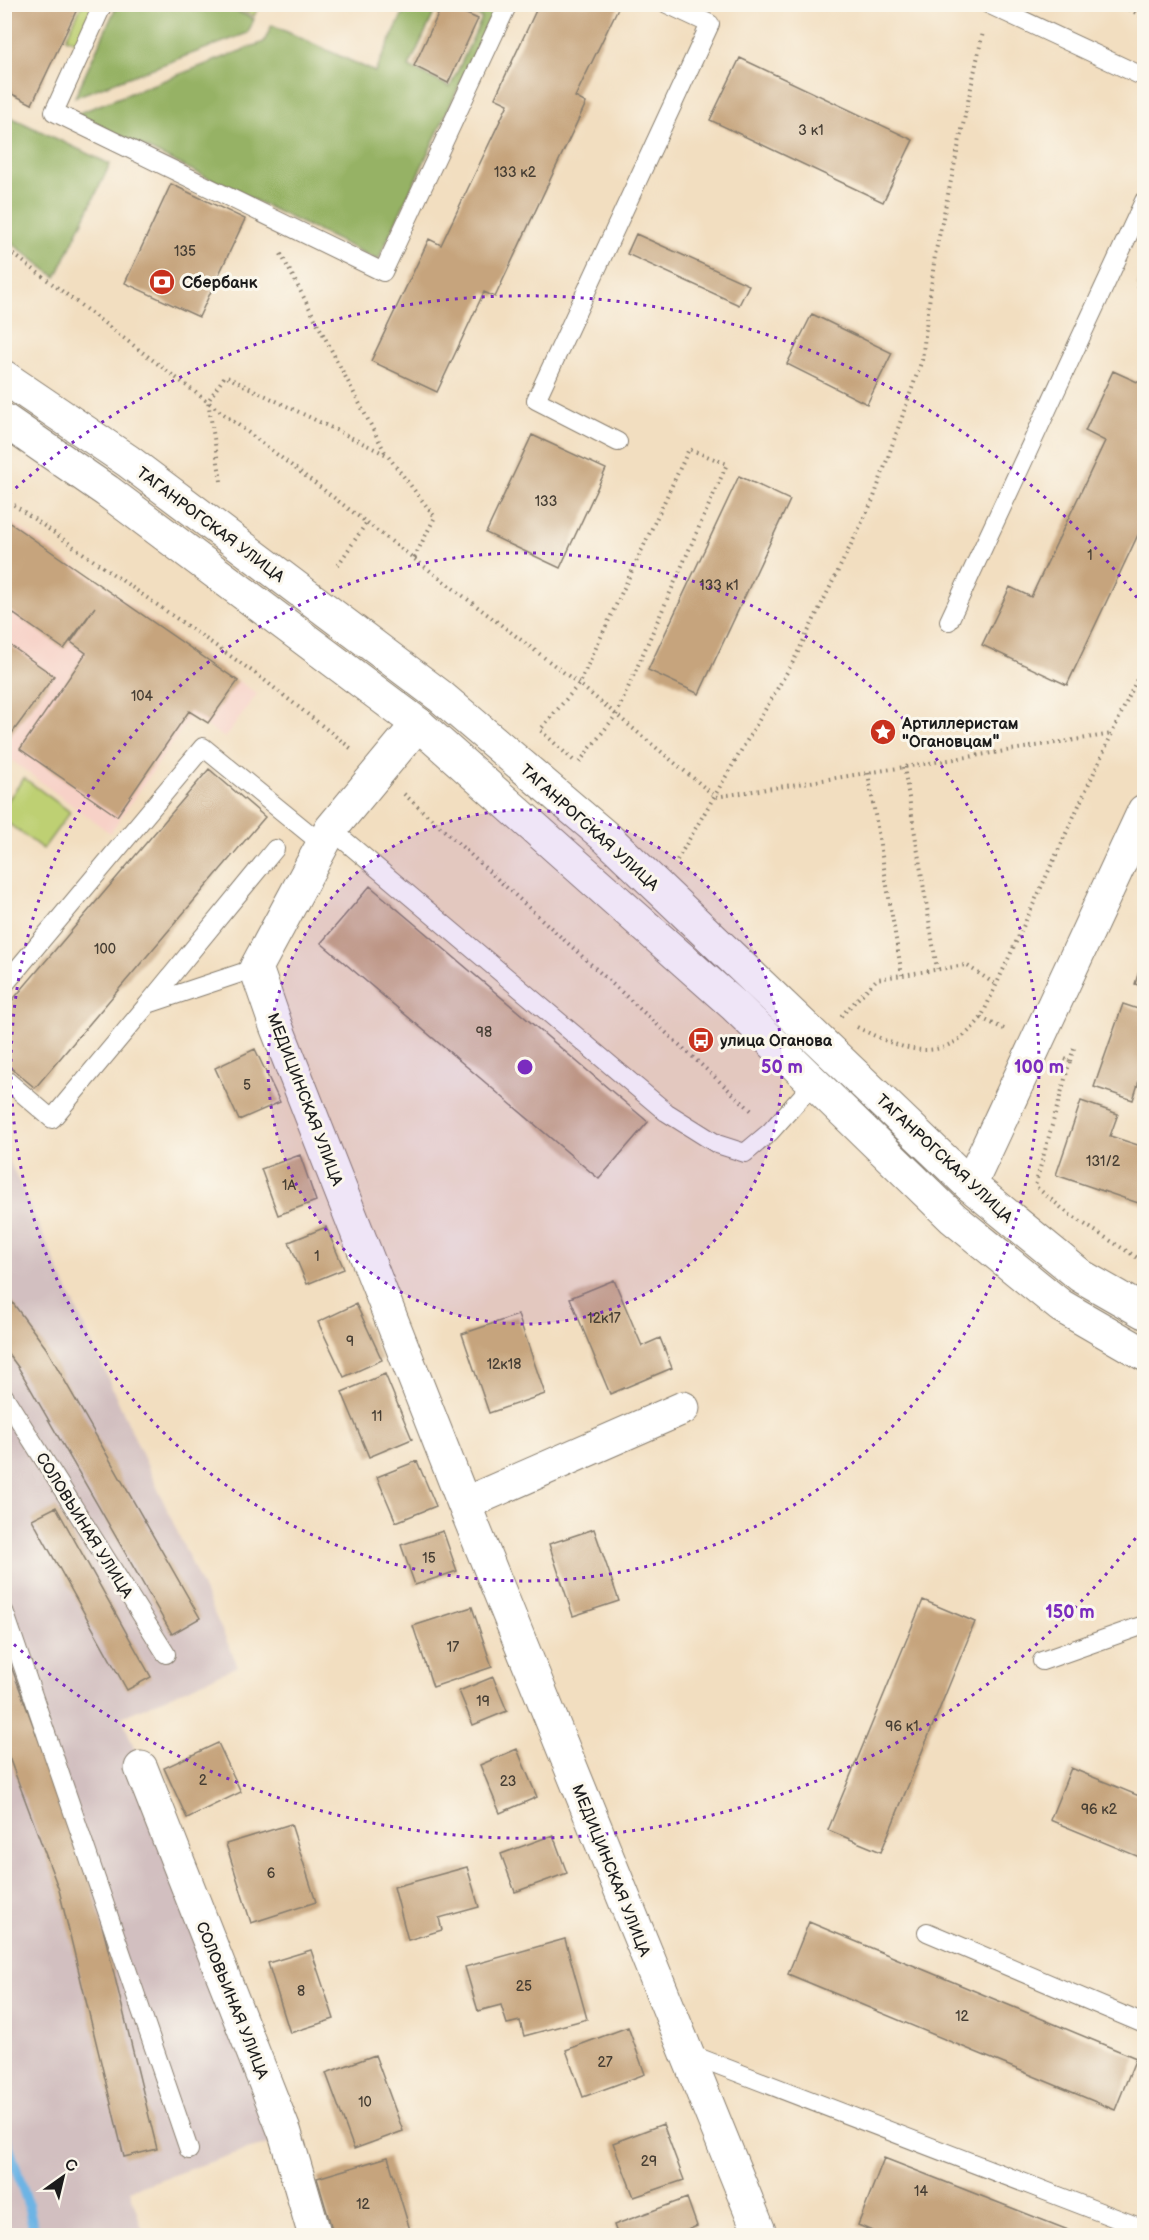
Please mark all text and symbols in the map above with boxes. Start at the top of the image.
house number: 3 к1 [798,122,824,139]
house number: 133 к2 [494,164,537,181]
house number: 135 [174,243,196,260]
bank icon: Сбербанк [147,267,177,297]
place label: Сбербанк [182,274,258,293]
street label: ТАГАНРОГСКАЯ УЛИЦА [133,464,288,587]
house number: 133 [535,493,557,510]
house number: 1 [1087,547,1093,564]
house number: 133 к1 [699,577,739,594]
house number: 104 [131,688,154,705]
place label: Артиллеристам "Огановцам" [901,715,1018,752]
place icon: Артиллеристам "Огановцам" [868,717,898,747]
street label: ТАГАНРОГСКАЯ УЛИЦА [516,761,662,896]
house number: 100 [94,941,116,958]
street label: МЕДИЦИНСКАЯ УЛИЦА [263,1010,346,1189]
house number: 98 [476,1024,492,1041]
bus stop icon: улица Оганова [686,1025,716,1055]
place label: улица Оганова [720,1032,833,1051]
centre of rings [515,1057,535,1077]
text: 50 m [761,1057,803,1078]
text: 100 m [1014,1057,1064,1078]
house number: 5 [243,1077,251,1094]
street label: ТАГАНРОГСКАЯ УЛИЦА [872,1091,1016,1228]
house number: 131/2 [1086,1153,1121,1170]
house number: 1А [282,1177,296,1194]
house number: 1 [314,1248,320,1265]
house number: 12к17 [587,1310,621,1327]
house number: 9 [346,1333,354,1350]
house number: 12к18 [487,1356,521,1373]
house number: 11 [372,1408,382,1425]
street label: СОЛОВЬИНАЯ УЛИЦА [31,1450,136,1602]
house number: 15 [422,1550,436,1567]
text: 150 m [1045,1602,1095,1623]
house number: 17 [447,1639,459,1656]
house number: 19 [476,1693,490,1710]
house number: 96 к1 [885,1718,919,1735]
house number: 2 [199,1772,208,1789]
house number: 23 [500,1773,516,1790]
street label: МЕДИЦИНСКАЯ УЛИЦА [567,1782,654,1960]
house number: 96 к2 [1081,1801,1118,1818]
house number: 6 [267,1865,276,1882]
street label: СОЛОВЬИНАЯ УЛИЦА [191,1919,272,2082]
house number: 25 [516,1978,532,1995]
house number: 8 [297,1983,305,2000]
house number: 12 [955,2008,970,2025]
house number: 27 [597,2054,613,2071]
house number: 10 [358,2094,372,2111]
north arrow [33,2147,93,2207]
house number: 29 [641,2153,657,2170]
text: С [61,2155,80,2177]
house number: 14 [914,2183,928,2200]
house number: 12 [356,2196,371,2213]

